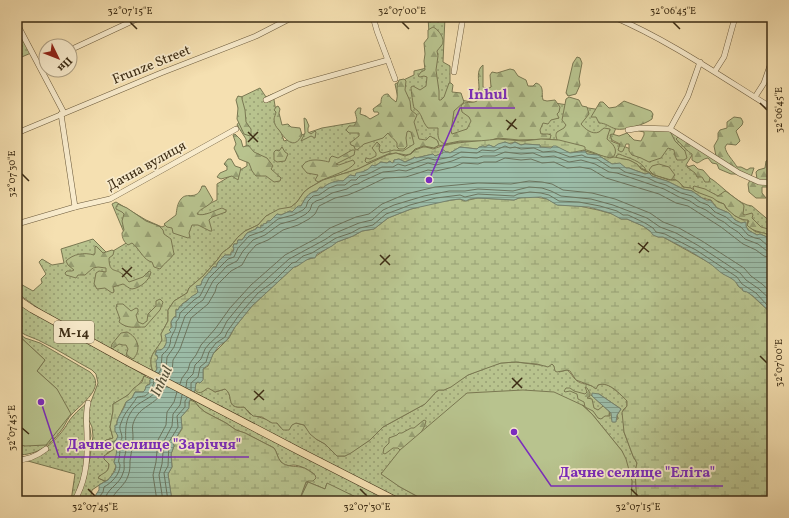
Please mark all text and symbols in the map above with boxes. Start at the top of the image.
text: 32°07'15"E [108,4,152,18]
text: 32°07'00"E [378,4,426,18]
text: 32°06'45"E [650,4,696,18]
north arrow [38,38,78,78]
street label: Frunze Street [110,41,194,90]
text: Пн [53,53,75,75]
callout: Inhul [460,81,515,108]
text: Inhul [468,85,508,106]
text: 32°06'45"E [772,87,786,133]
street label: Дачна вулиця [104,137,190,196]
text: 32°07'30"E [5,151,19,197]
road number: М-14 [54,321,94,343]
text: 32°07'00"E [772,339,786,387]
water label: Inhul [146,362,179,401]
text: 32°07'45"E [5,405,19,451]
callout: Дачне селище "Заріччя" [59,430,249,457]
text: Дачне селище "Заріччя" [67,435,241,456]
callout: Дачне селище "Еліта" [551,459,723,486]
text: Дачне селище "Еліта" [559,463,715,484]
text: 32°07'45"E [72,500,118,514]
text: 32°07'30"E [344,500,390,514]
text: 32°07'15"E [616,500,660,514]

